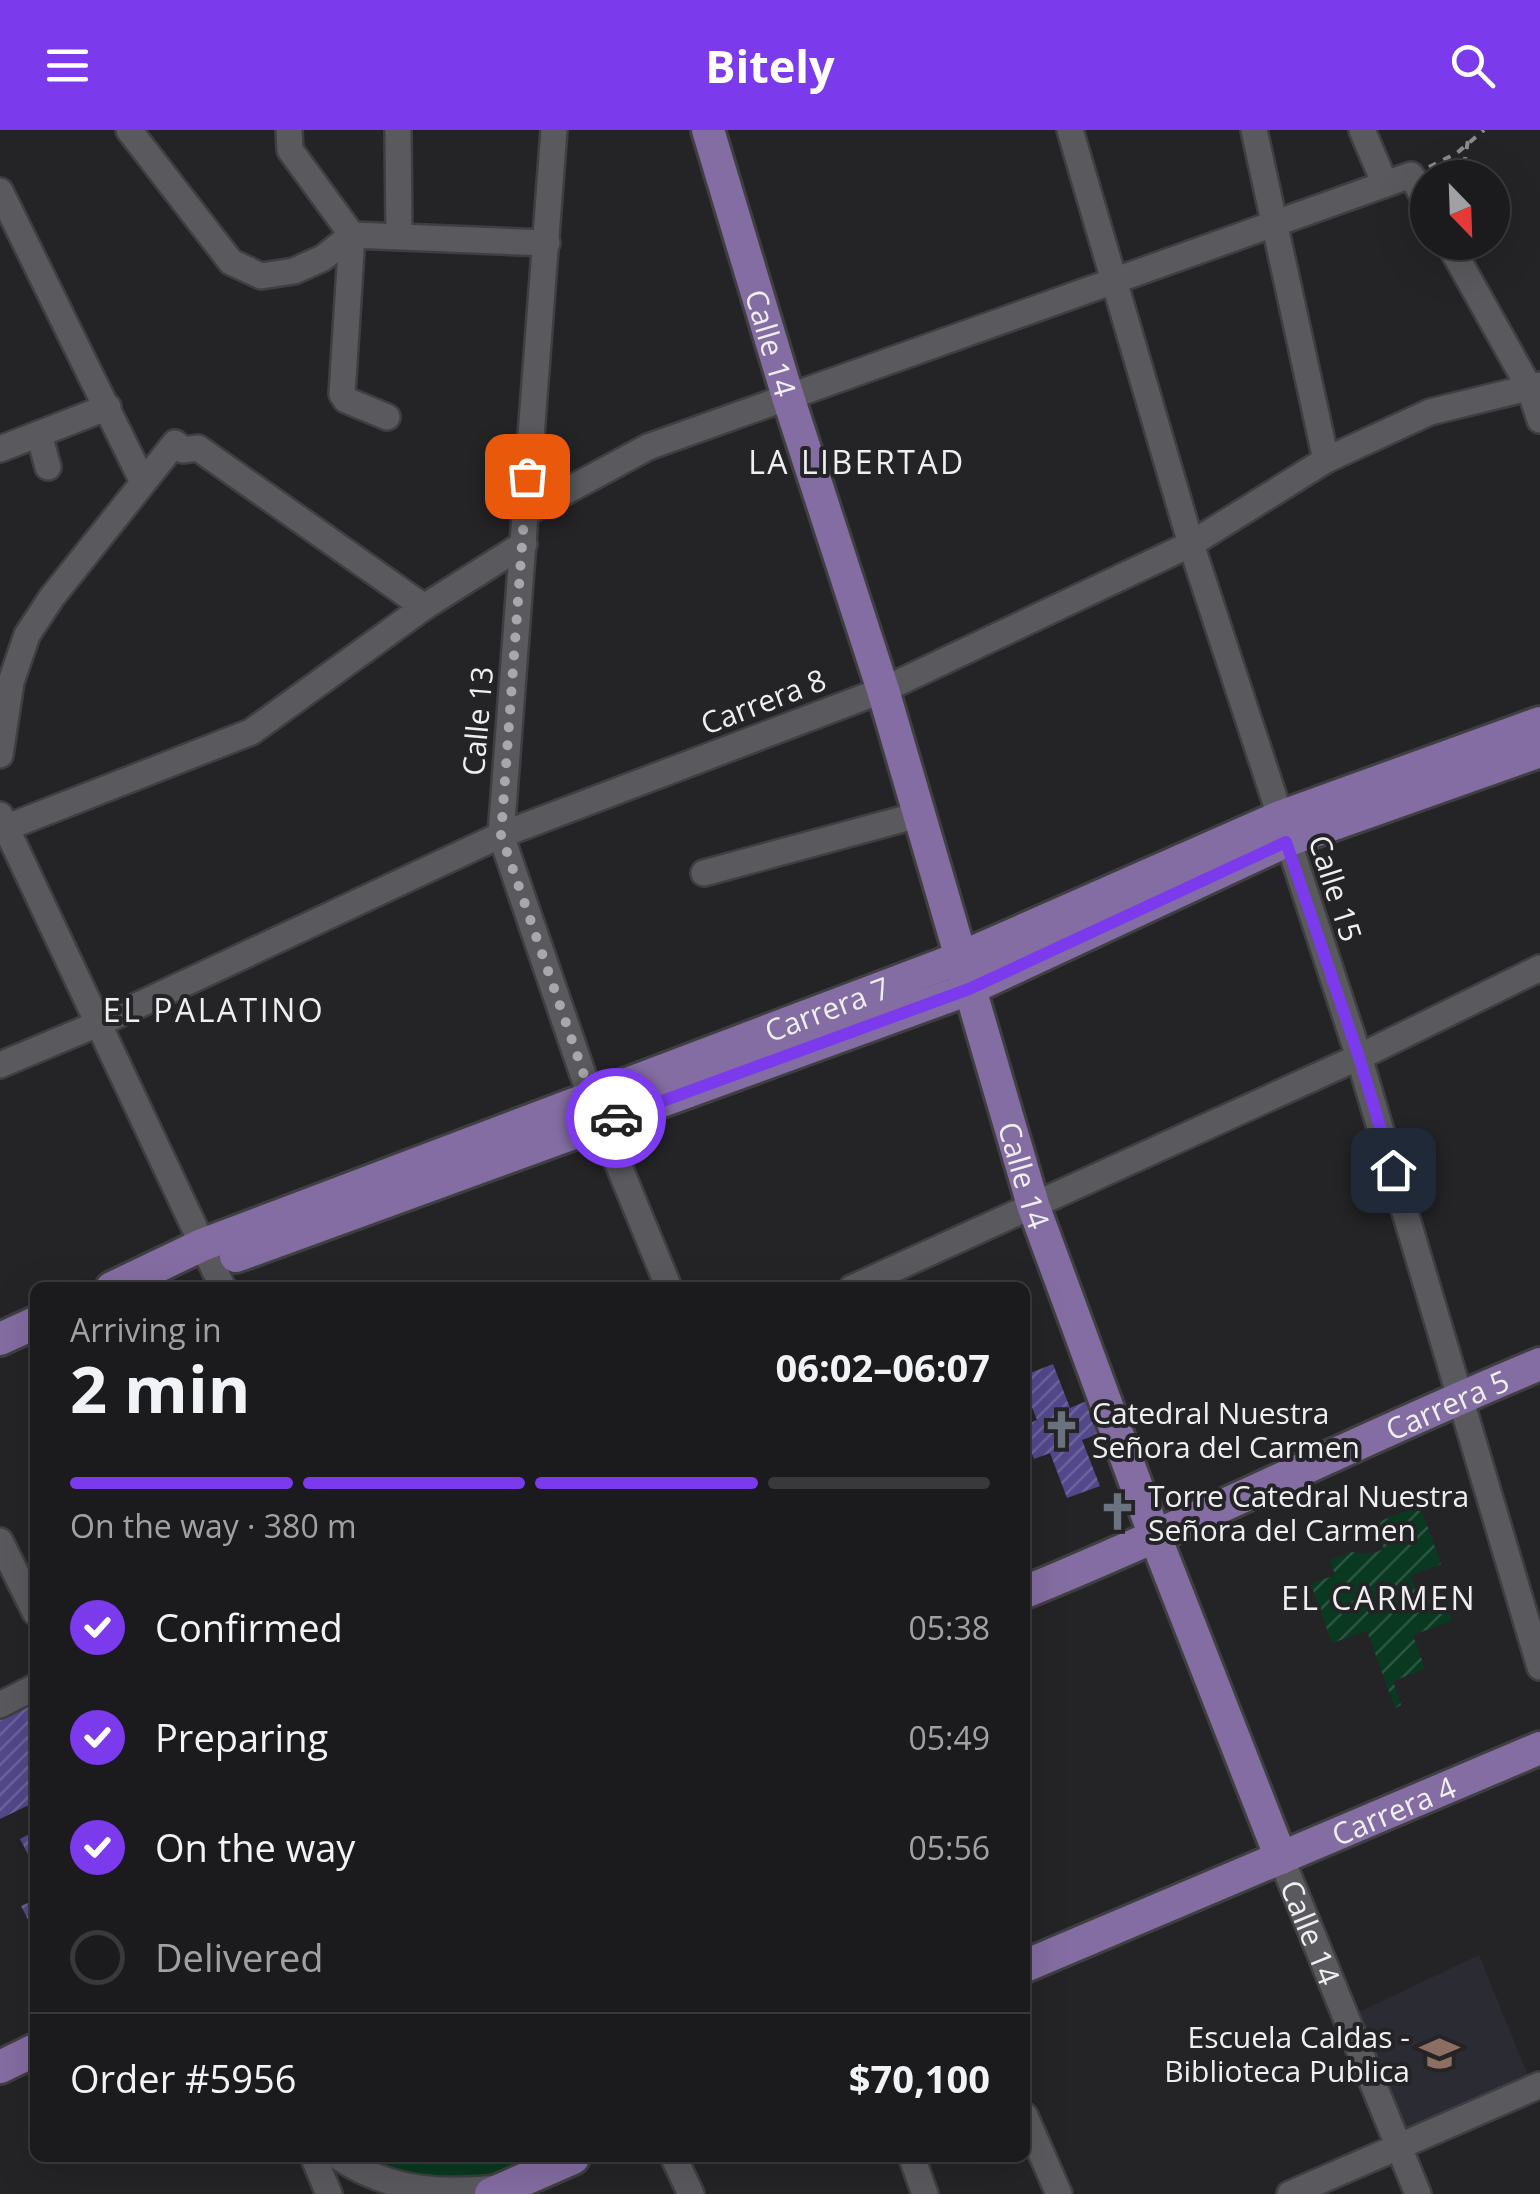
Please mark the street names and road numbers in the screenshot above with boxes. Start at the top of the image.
street label: Calle 14 [736,284,807,401]
street label: Carrera 8 [695,658,831,744]
street label: Calle 13 [452,665,502,777]
street label: Calle 15 [1300,830,1372,946]
street label: Carrera 7 [759,966,895,1051]
street label: Calle 14 [989,1117,1060,1234]
street label: Carrera 5 [1379,1359,1515,1449]
street label: Carrera 4 [1325,1766,1462,1854]
street label: Calle 14 [1272,1874,1351,1991]

